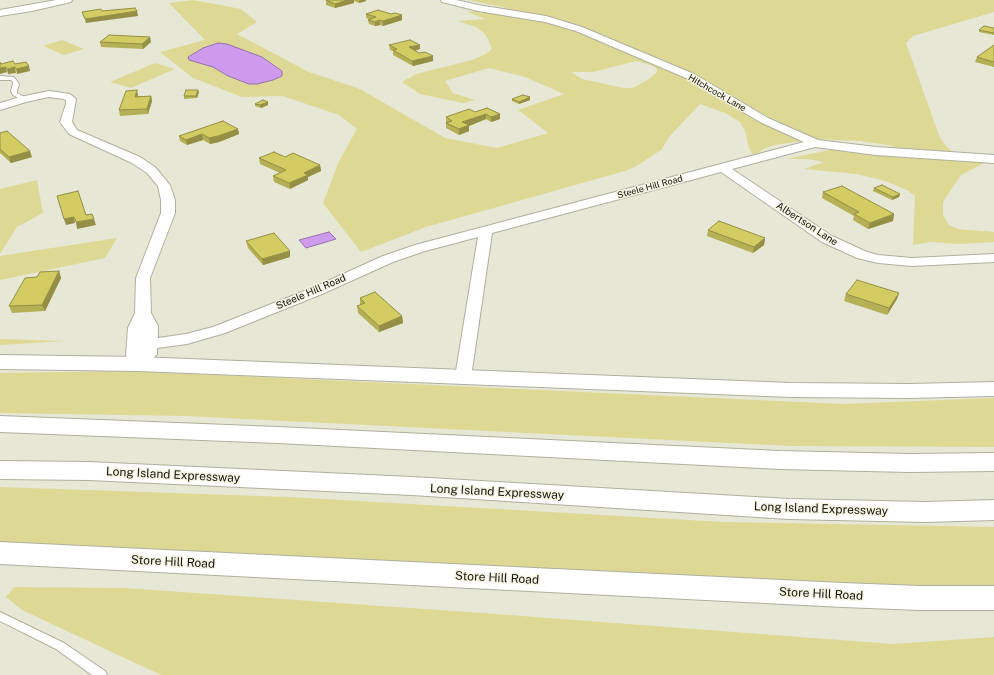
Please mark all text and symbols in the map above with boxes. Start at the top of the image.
street label: Hitchcock Lane [686,72,748,114]
street label: Steele Hill Road [616,173,684,201]
street label: Albertson Lane [774,200,840,248]
street label: Steele Hill Road [274,272,348,312]
street label: Long Island Expressway [106,464,240,486]
street label: Long Island Expressway [430,481,564,503]
street label: Long Island Expressway [754,499,888,519]
street label: Store Hill Road [131,553,215,571]
street label: Store Hill Road [455,569,539,587]
street label: Store Hill Road [779,585,863,603]

